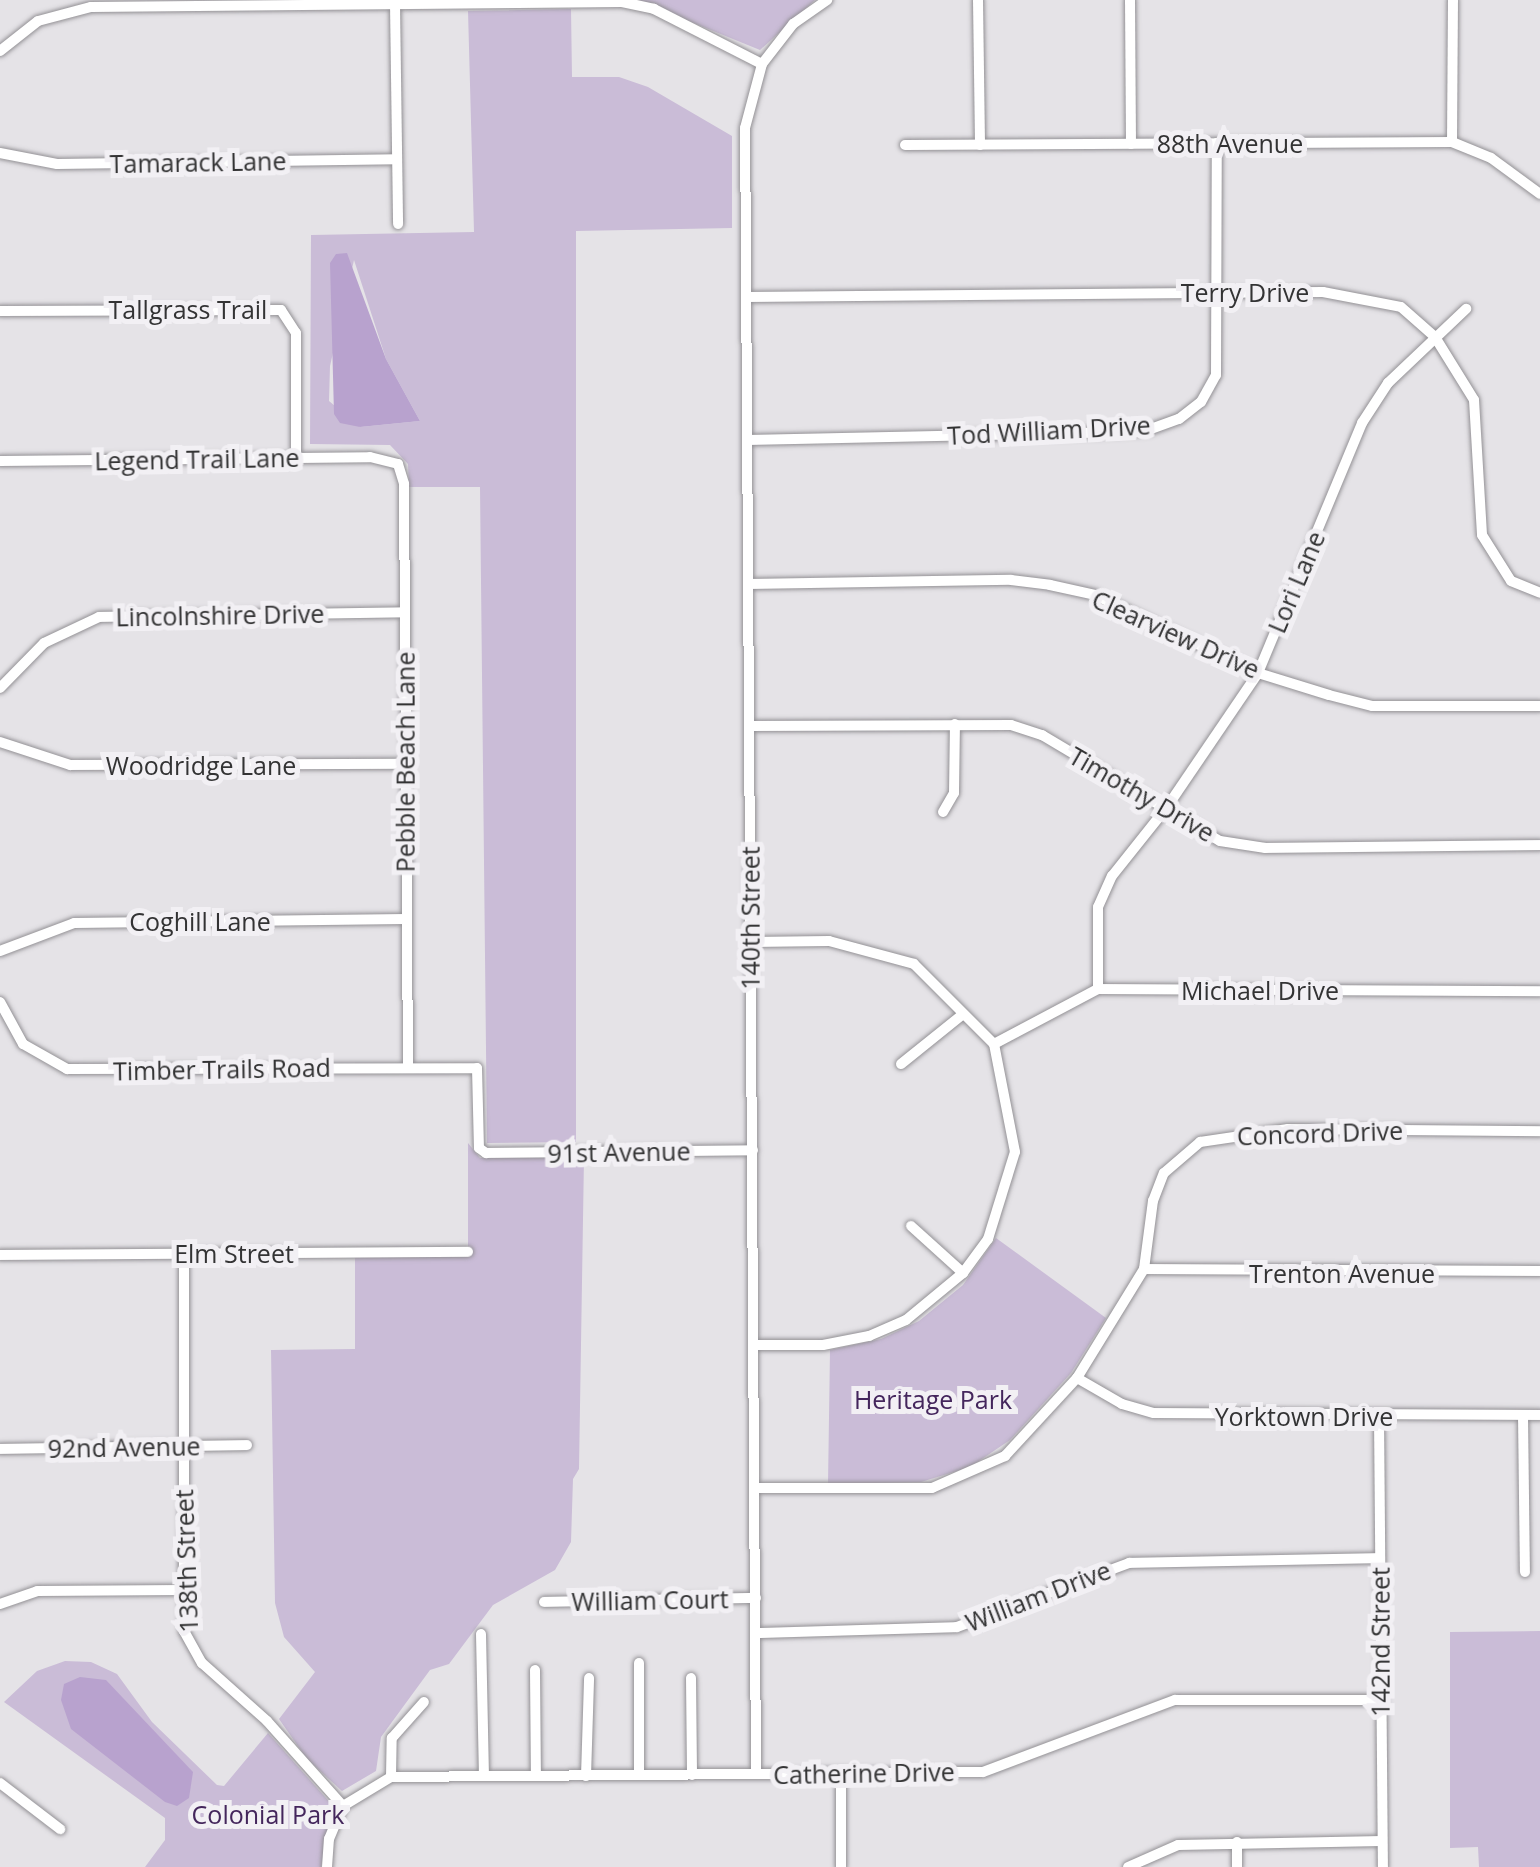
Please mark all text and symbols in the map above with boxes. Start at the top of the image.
street label: 88th Avenue [1157,128,1303,158]
street label: Tamarack Lane [109,145,287,179]
street label: Terry Drive [1181,277,1309,307]
street label: Tallgrass Trail [109,294,267,324]
street label: Tod William Drive [947,410,1151,450]
street label: Legend Trail Lane [94,442,300,476]
street label: Lori Lane [1261,527,1331,637]
street label: Clearview Drive [1088,584,1264,684]
street label: Lincolnshire Drive [115,598,325,632]
street label: Pebble Beach Lane [390,652,420,872]
street label: Timothy Drive [1064,740,1220,848]
street label: Woodridge Lane [106,750,296,780]
street label: 140th Street [735,846,765,990]
street label: Coghill Lane [129,906,271,936]
street label: Michael Drive [1181,975,1339,1005]
street label: Timber Trails Road [113,1052,331,1086]
street label: Concord Drive [1236,1115,1404,1151]
street label: 91st Avenue [547,1136,691,1168]
street label: Elm Street [174,1238,294,1268]
street label: Trenton Avenue [1249,1258,1435,1288]
park label: Heritage Park [854,1384,1012,1414]
street label: Yorktown Drive [1215,1401,1393,1431]
street label: 92nd Avenue [47,1431,201,1463]
street label: 138th Street [169,1489,203,1633]
street label: William Drive [961,1555,1115,1637]
street label: 142nd Street [1365,1567,1395,1717]
street label: William Court [571,1584,729,1616]
street label: Catherine Drive [773,1756,955,1790]
park label: Colonial Park [192,1799,344,1829]

